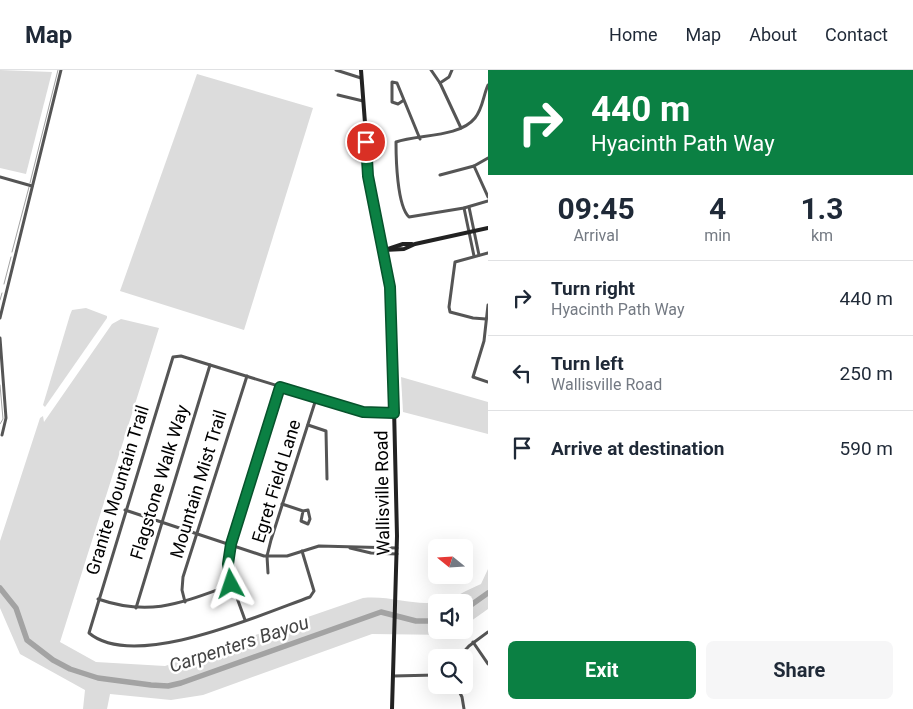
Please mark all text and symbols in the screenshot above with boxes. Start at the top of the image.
text: Map [25,21,72,49]
text: Home [609,24,658,45]
text: Map [686,24,721,45]
text: About [749,24,797,45]
text: Contact [825,24,888,45]
text: 440 m [591,89,690,130]
icon: right [508,90,573,155]
pin [345,121,387,163]
icon: arrive [352,128,380,156]
text: Hyacinth Path Way [591,131,775,156]
text: 09:45 [557,191,635,226]
text: 4 [709,191,726,226]
text: 1.3 [800,191,844,226]
text: Arrival [573,226,619,245]
text: min [704,226,731,245]
text: km [811,226,833,245]
text: Turn right [551,277,635,300]
icon: right [508,284,536,312]
text: 440 m [840,287,893,310]
text: Hyacinth Path Way [551,300,685,319]
text: Turn left [551,352,624,375]
icon: left [508,359,536,387]
text: 250 m [840,362,893,385]
text: Wallisville Road [551,375,662,394]
street label: Flagstone Walk Way [125,402,193,562]
street label: Granite Mountain Trail [81,403,153,577]
street label: Mountain Mist Trail [165,407,231,561]
street label: Egret Field Lane [247,417,305,545]
street label: Wallisville Road [370,430,394,556]
icon: arrive [508,434,536,462]
text: Arrive at destination [551,437,724,460]
text: 590 m [840,437,893,460]
north arrow [428,539,472,584]
map controls [428,539,473,694]
position arrow [204,557,256,609]
button: sound [428,594,473,639]
water label: Carpenters Bayou [166,611,312,677]
button: Exit [508,641,696,699]
button: Share [706,641,893,699]
button: search [428,649,473,694]

